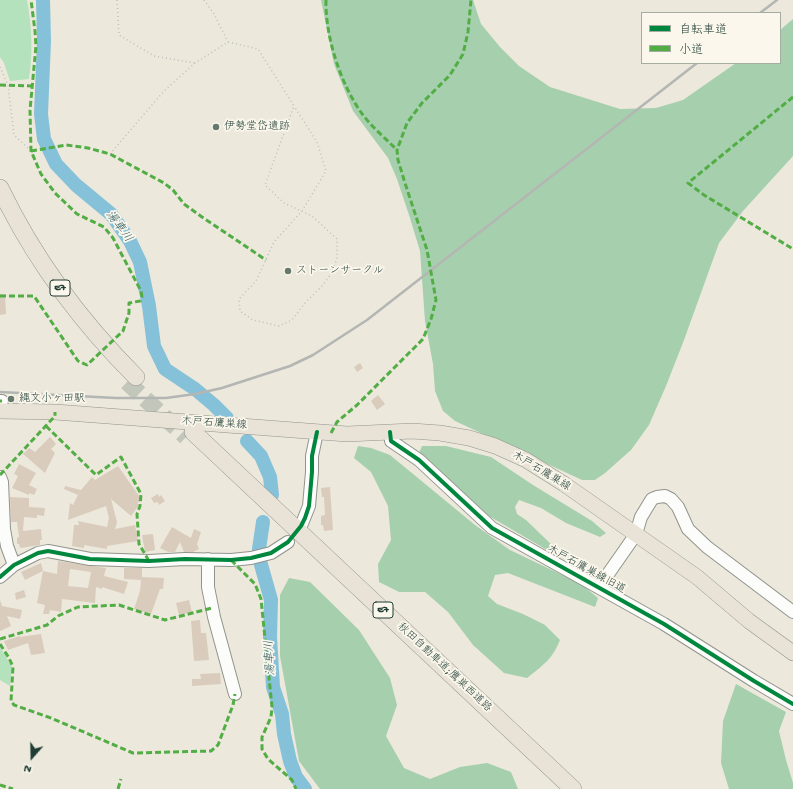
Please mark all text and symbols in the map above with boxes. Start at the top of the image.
legend [641,12,781,64]
text: 自転車道 [679,24,727,38]
text: 小道 [679,44,703,58]
place label: 伊勢堂岱遺跡 [224,120,290,134]
marker: 伊勢堂岱遺跡 [211,122,221,132]
water label: 湯車川 [101,208,135,246]
place label: ストーンサークル [296,264,384,278]
marker: ストーンサークル [283,266,293,276]
road number: E7 [50,280,70,296]
place label: 縄文小ヶ田駅 [19,392,85,406]
marker: 縄文小ヶ田駅 [6,394,16,404]
street label: 木戸石鷹巣線 [181,415,247,433]
street label: 木戸石鷹巣線 [509,449,573,495]
street label: 木戸石鷹巣線旧道 [544,543,628,597]
road number: E7 [373,602,393,618]
street label: 秋田自動車道;鷹巣西道路 [394,621,494,715]
water label: 湯車川 [263,640,279,676]
north arrow [12,737,52,777]
text: N [22,761,33,775]

